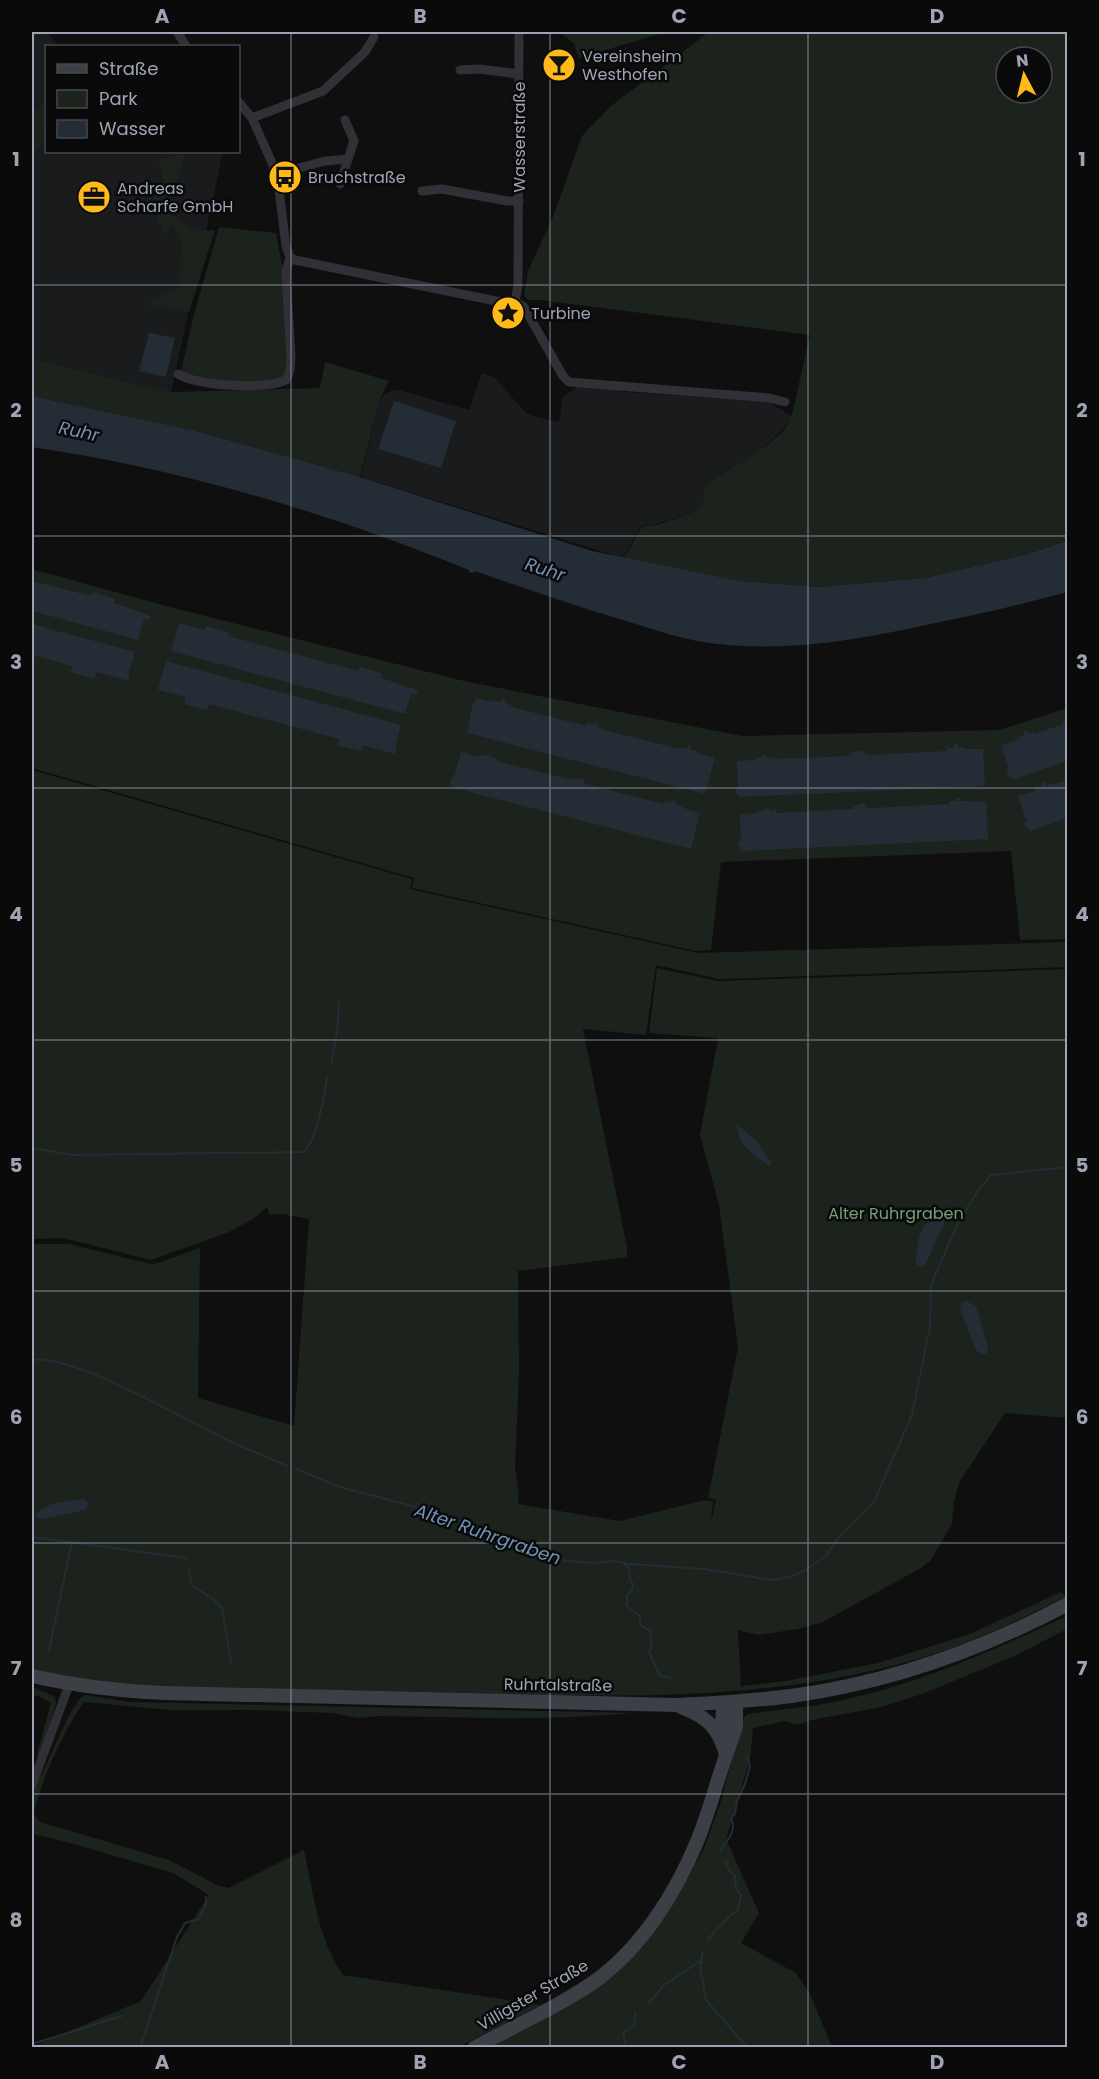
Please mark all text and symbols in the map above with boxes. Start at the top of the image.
text: A [155,2,170,30]
text: B [413,2,427,30]
text: C [671,2,687,30]
text: D [930,2,944,30]
legend [45,45,240,153]
place label: Vereinsheim Westhofen [582,45,682,86]
north arrow [994,45,1054,105]
bar icon: Vereinsheim Westhofen [541,47,577,83]
text: N [1015,48,1030,73]
text: Straße [99,56,158,81]
street label: Wasserstraße [508,82,531,192]
text: Park [99,86,138,111]
text: Wasser [99,116,166,141]
text: 1 [12,145,20,173]
text: 1 [1078,145,1086,173]
bus stop icon: Bruchstraße [267,159,303,195]
place label: Bruchstraße [308,166,406,189]
place label: Andreas Scharfe GmbH [117,177,233,218]
office icon: Andreas Scharfe GmbH [76,179,112,215]
place icon: Turbine [490,295,526,331]
place label: Turbine [531,302,591,325]
text: 2 [10,396,22,424]
text: 2 [1076,396,1088,424]
water label: Ruhr [56,415,103,448]
water label: Ruhr [522,551,569,588]
text: 3 [10,648,22,676]
text: 3 [1076,648,1088,676]
text: 4 [9,900,23,928]
text: 4 [1075,900,1089,928]
text: 5 [10,1151,23,1179]
text: 5 [1076,1151,1089,1179]
park label: Alter Ruhrgraben [828,1202,964,1225]
text: 6 [10,1403,22,1431]
text: 6 [1076,1403,1088,1431]
water label: Alter Ruhrgraben [411,1497,564,1571]
text: 7 [11,1654,22,1682]
text: 7 [1077,1654,1088,1682]
street label: Ruhrtalstraße [504,1673,613,1697]
text: 8 [10,1906,22,1934]
text: 8 [1076,1906,1088,1934]
street label: Villigster Straße [473,1954,593,2036]
text: A [155,2048,170,2076]
text: B [413,2048,427,2076]
text: C [671,2048,687,2076]
text: D [930,2048,944,2076]

